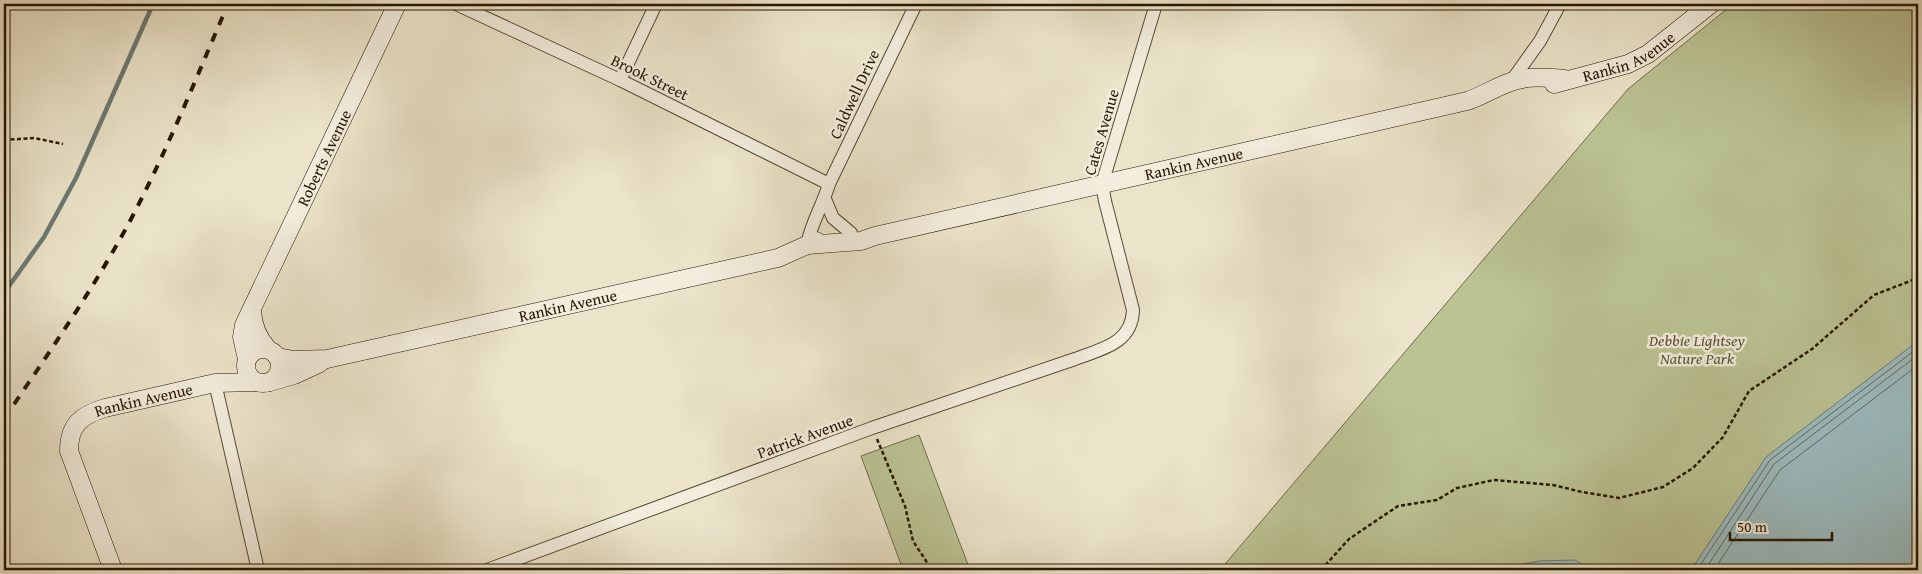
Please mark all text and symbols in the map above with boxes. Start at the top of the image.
street label: Rankin Avenue [1580,25,1680,88]
street label: Caldwell Drive [823,45,885,143]
street label: Brook Street [607,48,693,106]
street label: Cates Avenue [1077,86,1125,178]
street label: Roberts Avenue [290,105,357,210]
street label: Rankin Avenue [1142,140,1245,186]
street label: Rankin Avenue [516,282,619,328]
park label: Debbie Lightsey Nature Park [1648,328,1746,370]
street label: Rankin Avenue [91,376,195,423]
street label: Patrick Avenue [754,408,856,464]
scale bar [1730,509,1832,541]
text: 50 m [1737,516,1768,537]

